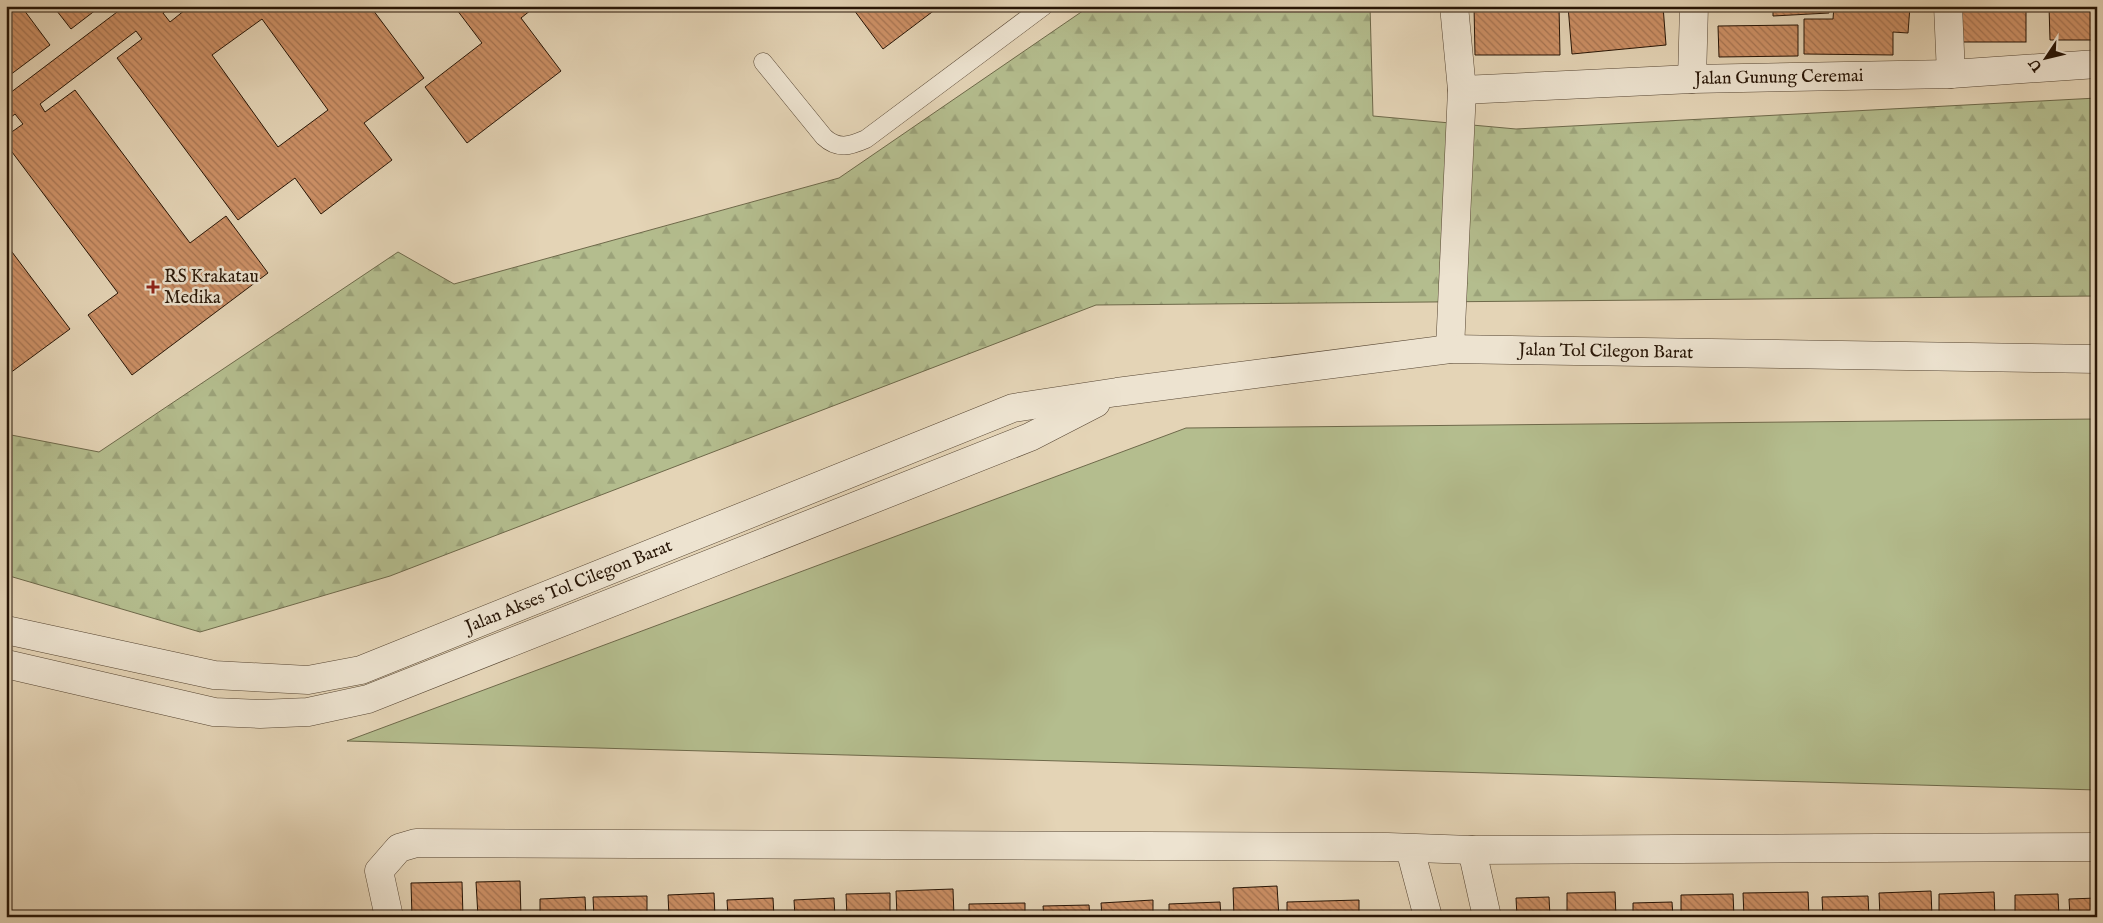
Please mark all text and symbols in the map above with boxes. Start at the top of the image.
north arrow [2020,32,2070,82]
text: U [2025,54,2048,76]
street label: Jalan Gunung Ceremai [1692,65,1864,91]
place label: RS Krakatau Medika [164,266,259,310]
marker: RS Krakatau Medika [146,280,160,294]
street label: Jalan Tol Cilegon Barat [1516,339,1694,365]
street label: Jalan Akses Tol Cilegon Barat [460,535,676,640]

